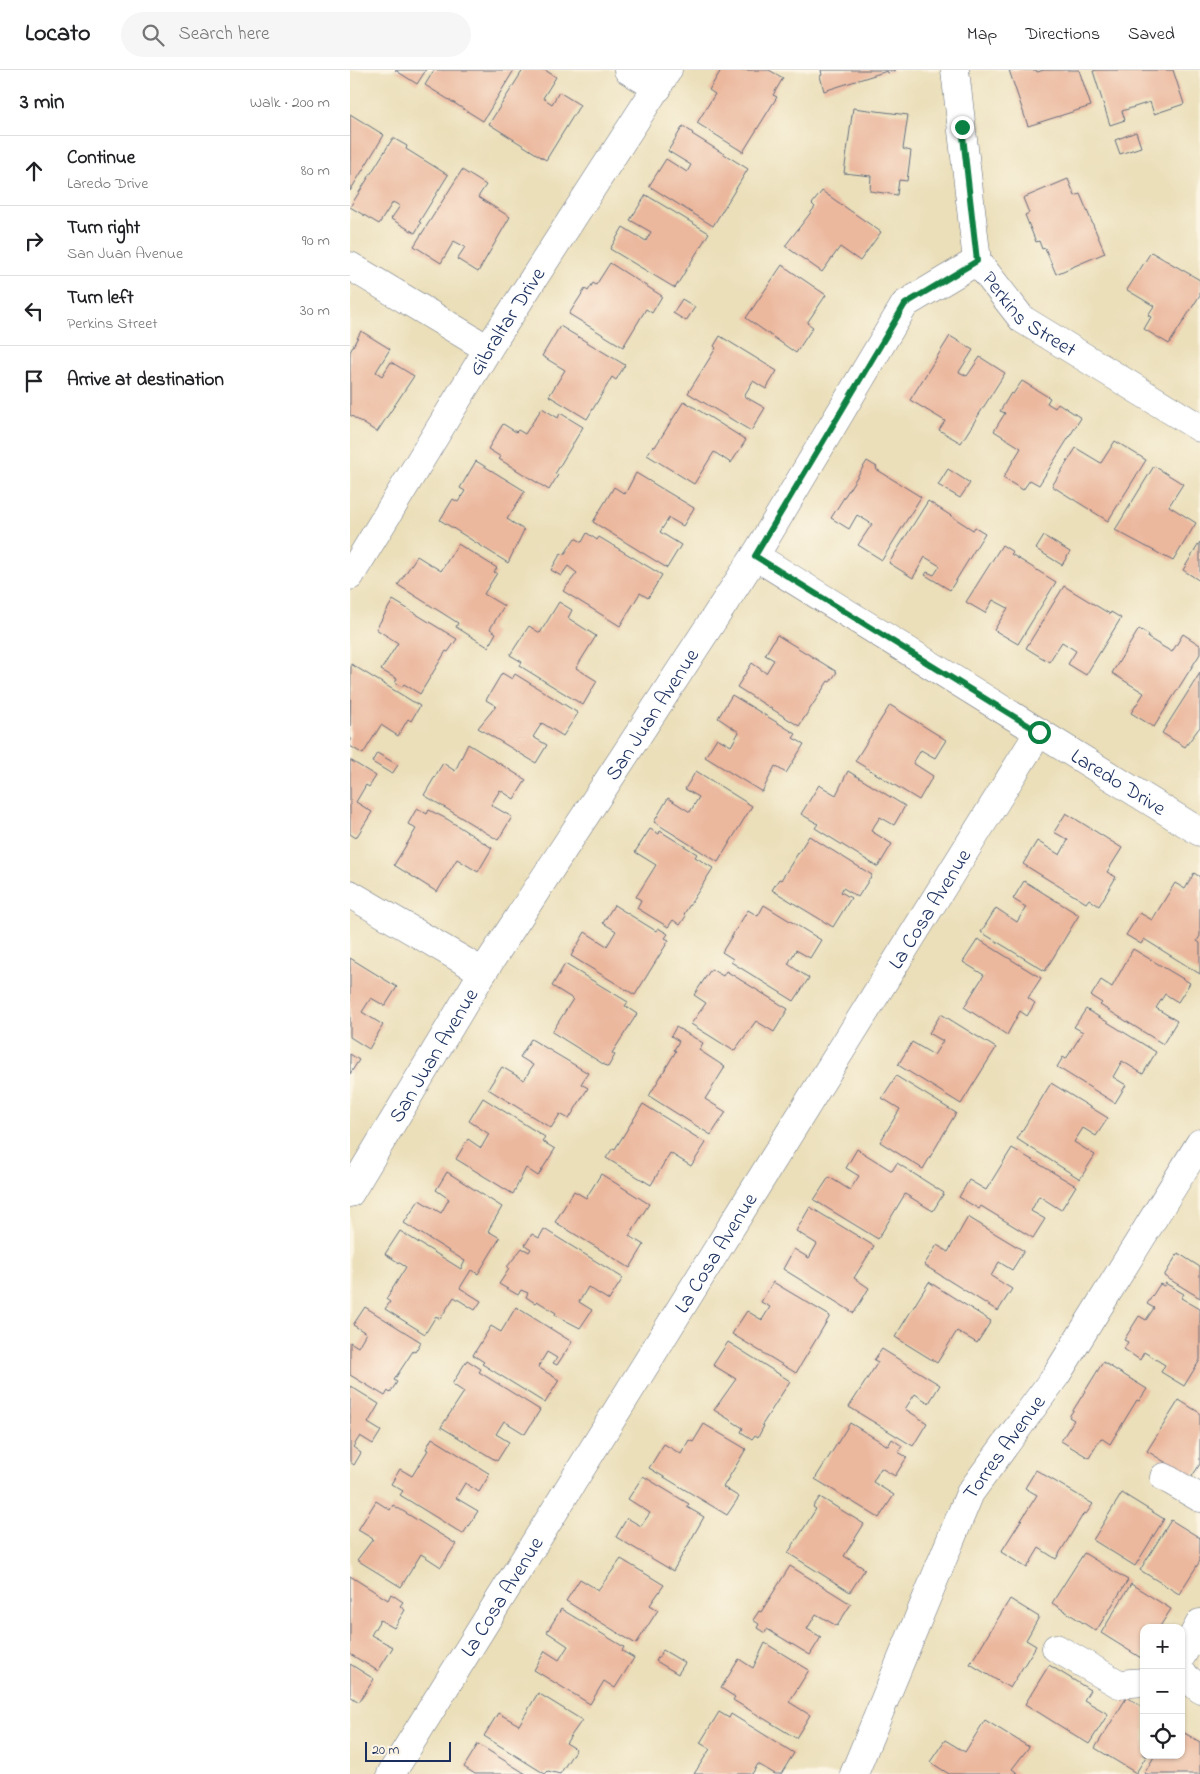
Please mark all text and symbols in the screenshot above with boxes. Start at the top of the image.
search box [121,12,471,57]
text: Locato [25,17,91,52]
icon: search [139,21,167,49]
text: Search here [179,21,270,48]
text: Map [967,22,997,48]
text: Directions [1025,22,1100,48]
text: Saved [1128,22,1175,48]
text: 3 min [20,88,64,118]
text: Walk · 200 m [250,91,330,115]
route end [951,116,974,139]
text: Continue [67,145,135,172]
icon: ahead [20,157,48,185]
text: 80 m [301,159,330,183]
text: Laredo Drive [67,172,148,196]
text: Turn right [67,215,140,242]
icon: right [20,227,48,255]
text: 90 m [302,229,330,253]
text: San Juan Avenue [67,242,183,266]
street label: Gibraltar Drive [462,262,554,382]
street label: Perkins Street [973,266,1082,366]
text: Turn left [67,285,134,312]
icon: left [20,297,48,325]
text: 30 m [300,299,330,323]
text: Perkins Street [67,312,158,336]
icon: arrive [20,367,48,395]
text: Arrive at destination [67,367,224,394]
street label: San Juan Avenue [599,643,708,787]
route start [1028,721,1051,744]
street label: Laredo Drive [1064,742,1172,825]
street label: La Cosa Avenue [882,843,980,976]
street label: San Juan Avenue [383,983,487,1129]
street label: La Cosa Avenue [668,1187,766,1320]
street label: Torres Avenue [957,1389,1054,1507]
street label: La Cosa Avenue [454,1531,552,1664]
map controls [1140,1624,1185,1759]
button: + [1140,1624,1185,1669]
button: − [1140,1669,1185,1714]
button: locate [1140,1714,1185,1759]
scale bar [365,1739,451,1762]
text: 20 m [372,1740,399,1761]

